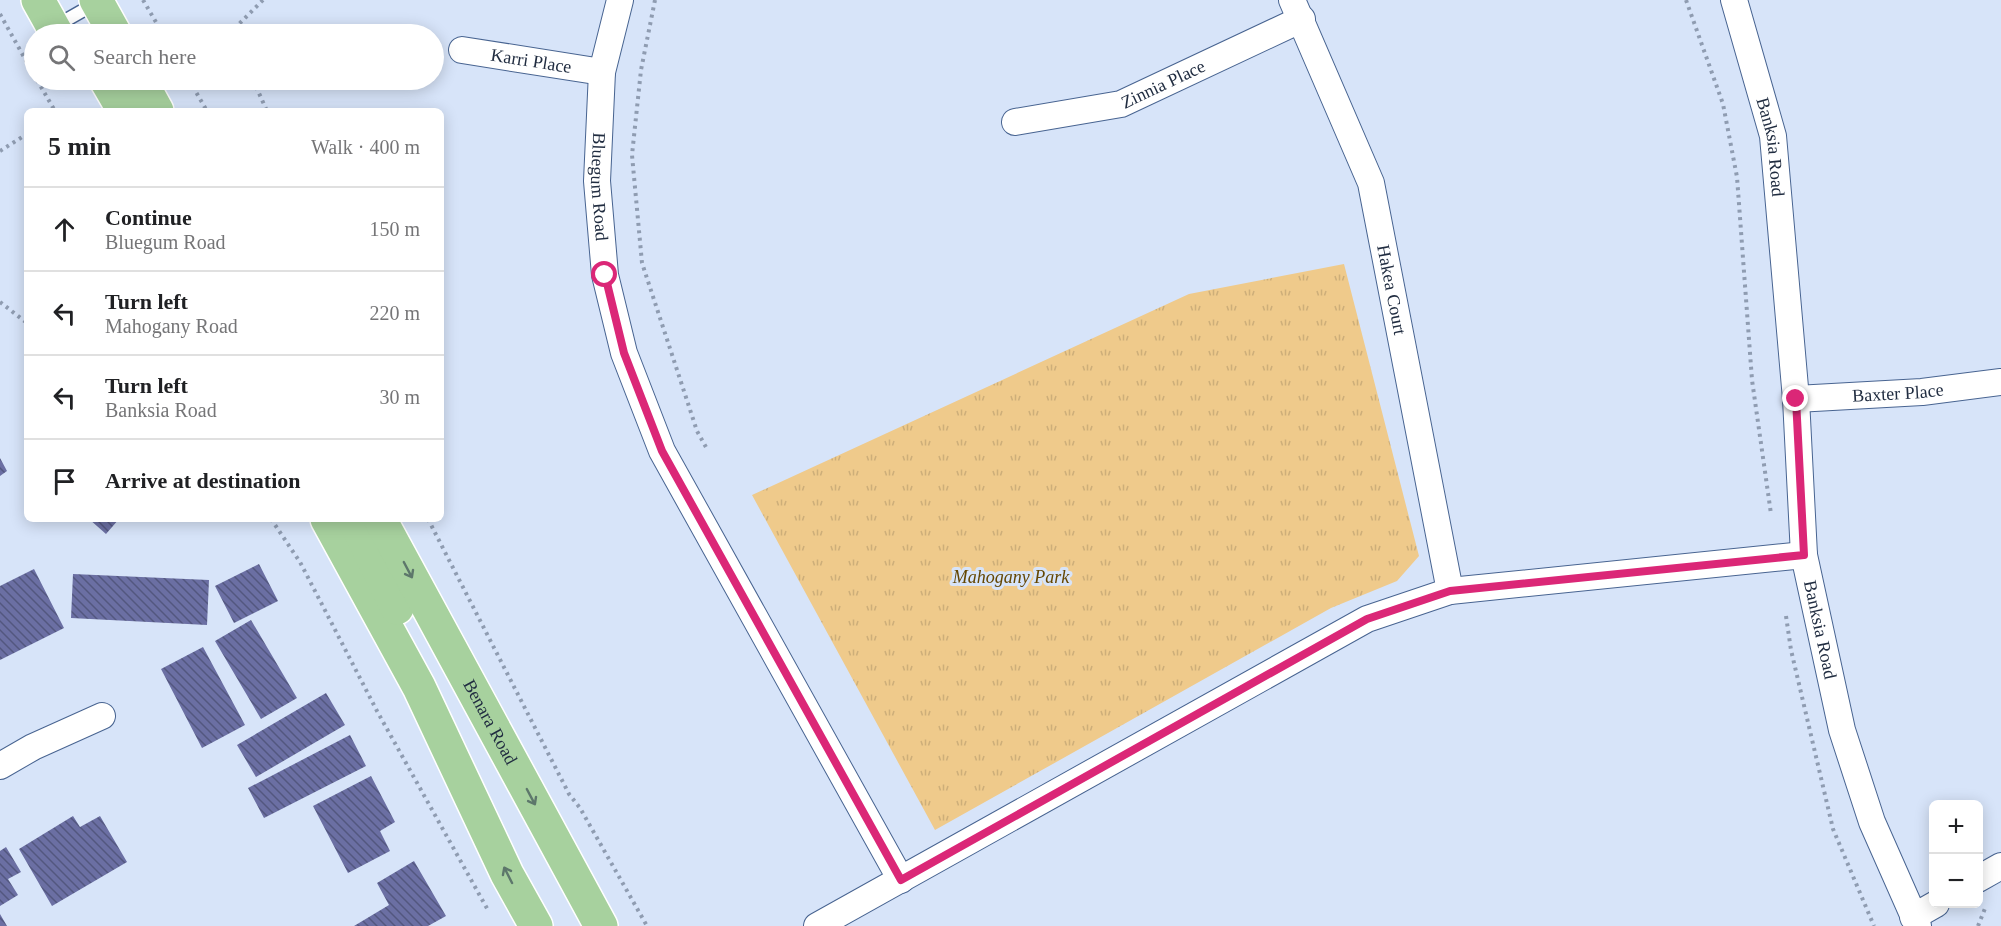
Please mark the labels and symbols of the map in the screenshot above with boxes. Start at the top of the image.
street label: Karri Place [489,45,573,77]
street label: Zinnia Place [1118,56,1208,113]
street label: Banksia Road [1752,95,1788,197]
street label: Bluegum Road [587,132,612,242]
street label: Hakea Court [1373,243,1410,337]
route start [591,261,617,287]
street label: Baxter Place [1852,379,1945,406]
route end [1782,385,1808,411]
one-way arrow [403,561,414,579]
park label: Mahogany Park [952,567,1070,587]
street label: Banksia Road [1800,578,1841,681]
street label: Benara Road [459,676,521,768]
one-way arrow [525,788,537,805]
one-way arrow [501,866,513,884]

